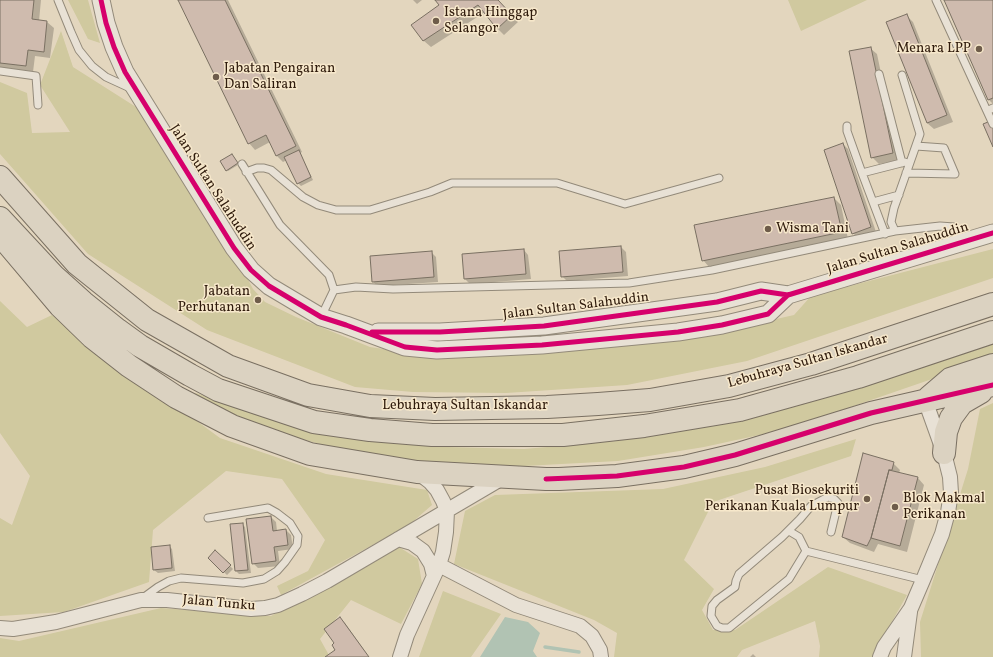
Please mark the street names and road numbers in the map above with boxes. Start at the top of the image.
street label: Jalan Sultan Salahuddin [165,122,259,254]
street label: Jalan Sultan Salahuddin [825,219,971,279]
street label: Jalan Sultan Salahuddin [502,290,650,324]
street label: Lebuhraya Sultan Iskandar [726,331,890,393]
street label: Lebuhraya Sultan Iskandar [382,398,548,414]
street label: Jalan Tunku [182,592,256,616]

